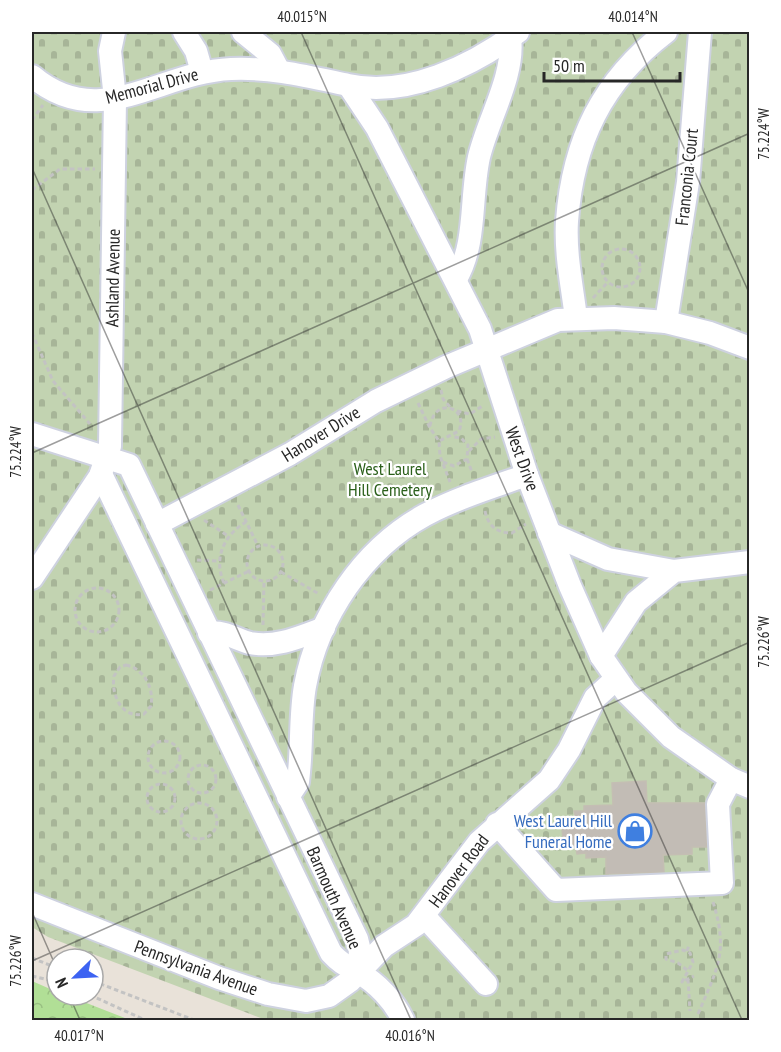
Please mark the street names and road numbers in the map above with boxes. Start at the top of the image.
street label: Memorial Drive [103,62,201,109]
street label: Franconia Court [670,127,703,227]
street label: Ashland Avenue [100,229,125,327]
street label: Hanover Drive [277,400,364,467]
street label: West Drive [500,424,545,494]
street label: Hanover Road [423,829,494,912]
street label: Barmouth Avenue [302,843,367,953]
street label: Pennsylvania Avenue [131,935,261,1001]

